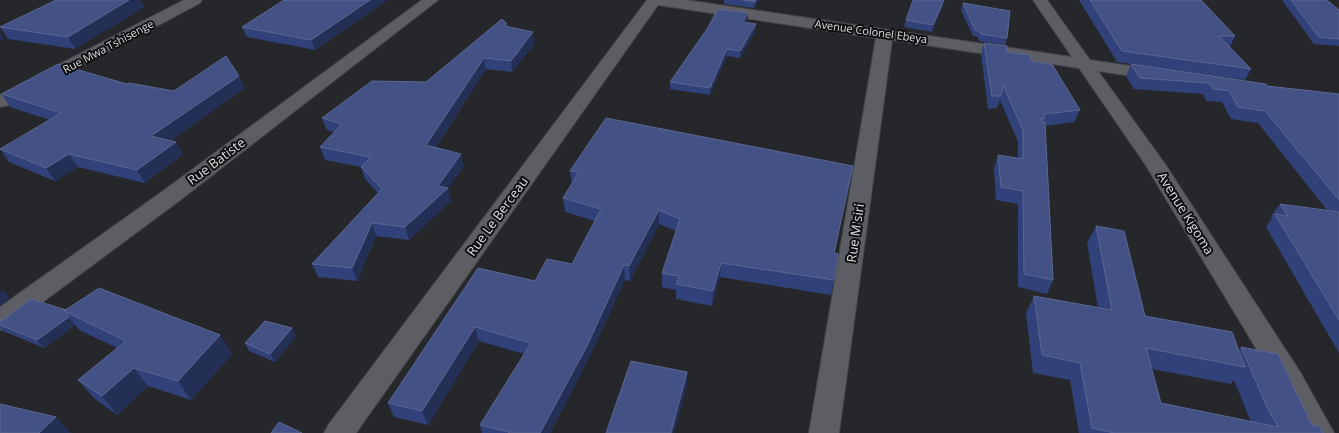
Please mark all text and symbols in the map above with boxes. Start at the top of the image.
street label: Rue Mwa Tshisenge [60,16,156,76]
street label: Avenue Colonel Ebeya [814,16,928,46]
street label: Rue Batiste [183,133,249,189]
street label: Avenue Kigoma [1153,168,1219,258]
street label: Rue Le Berceau [462,173,532,259]
street label: Rue M'siri [842,202,868,264]

